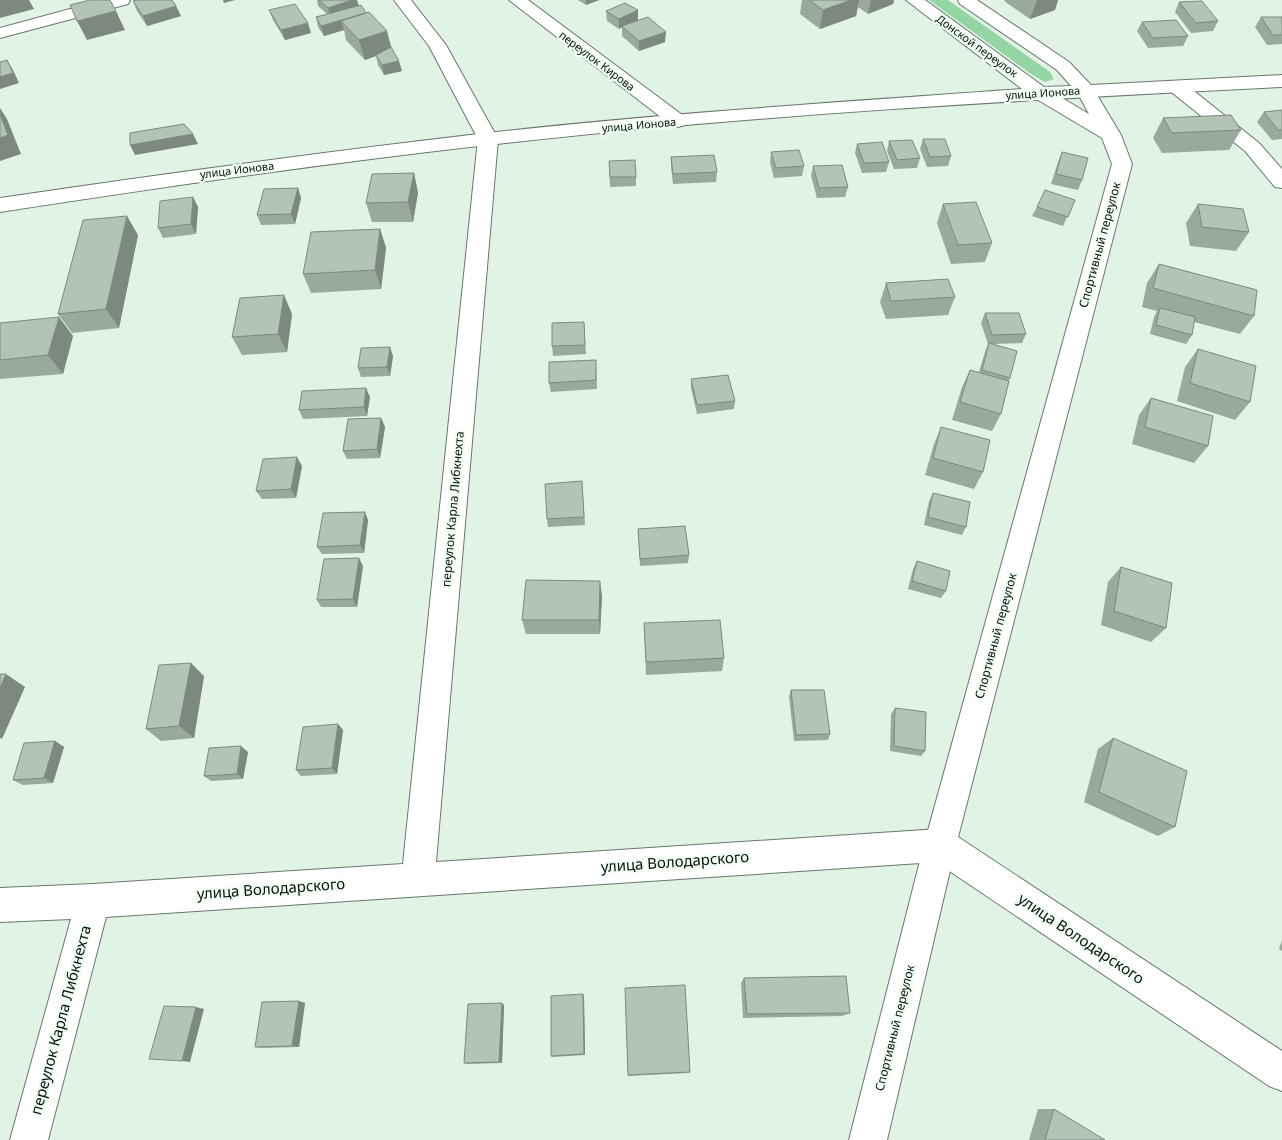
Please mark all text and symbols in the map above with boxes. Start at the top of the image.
street label: Донской переулок [933,11,1021,80]
street label: переулок Кирова [556,27,638,94]
street label: улица Ионова [1005,82,1081,103]
street label: улица Ионова [601,114,677,135]
street label: улица Ионова [199,158,275,181]
street label: Спортивный переулок [1075,179,1125,310]
street label: переулок Карла Либкнехта [437,430,468,588]
street label: Спортивный переулок [971,570,1021,701]
street label: улица Володарского [600,846,750,876]
street label: улица Володарского [196,873,346,903]
street label: улица Володарского [1014,888,1149,988]
street label: переулок Карла Либкнехта [25,923,95,1117]
street label: Спортивный переулок [871,962,919,1093]

